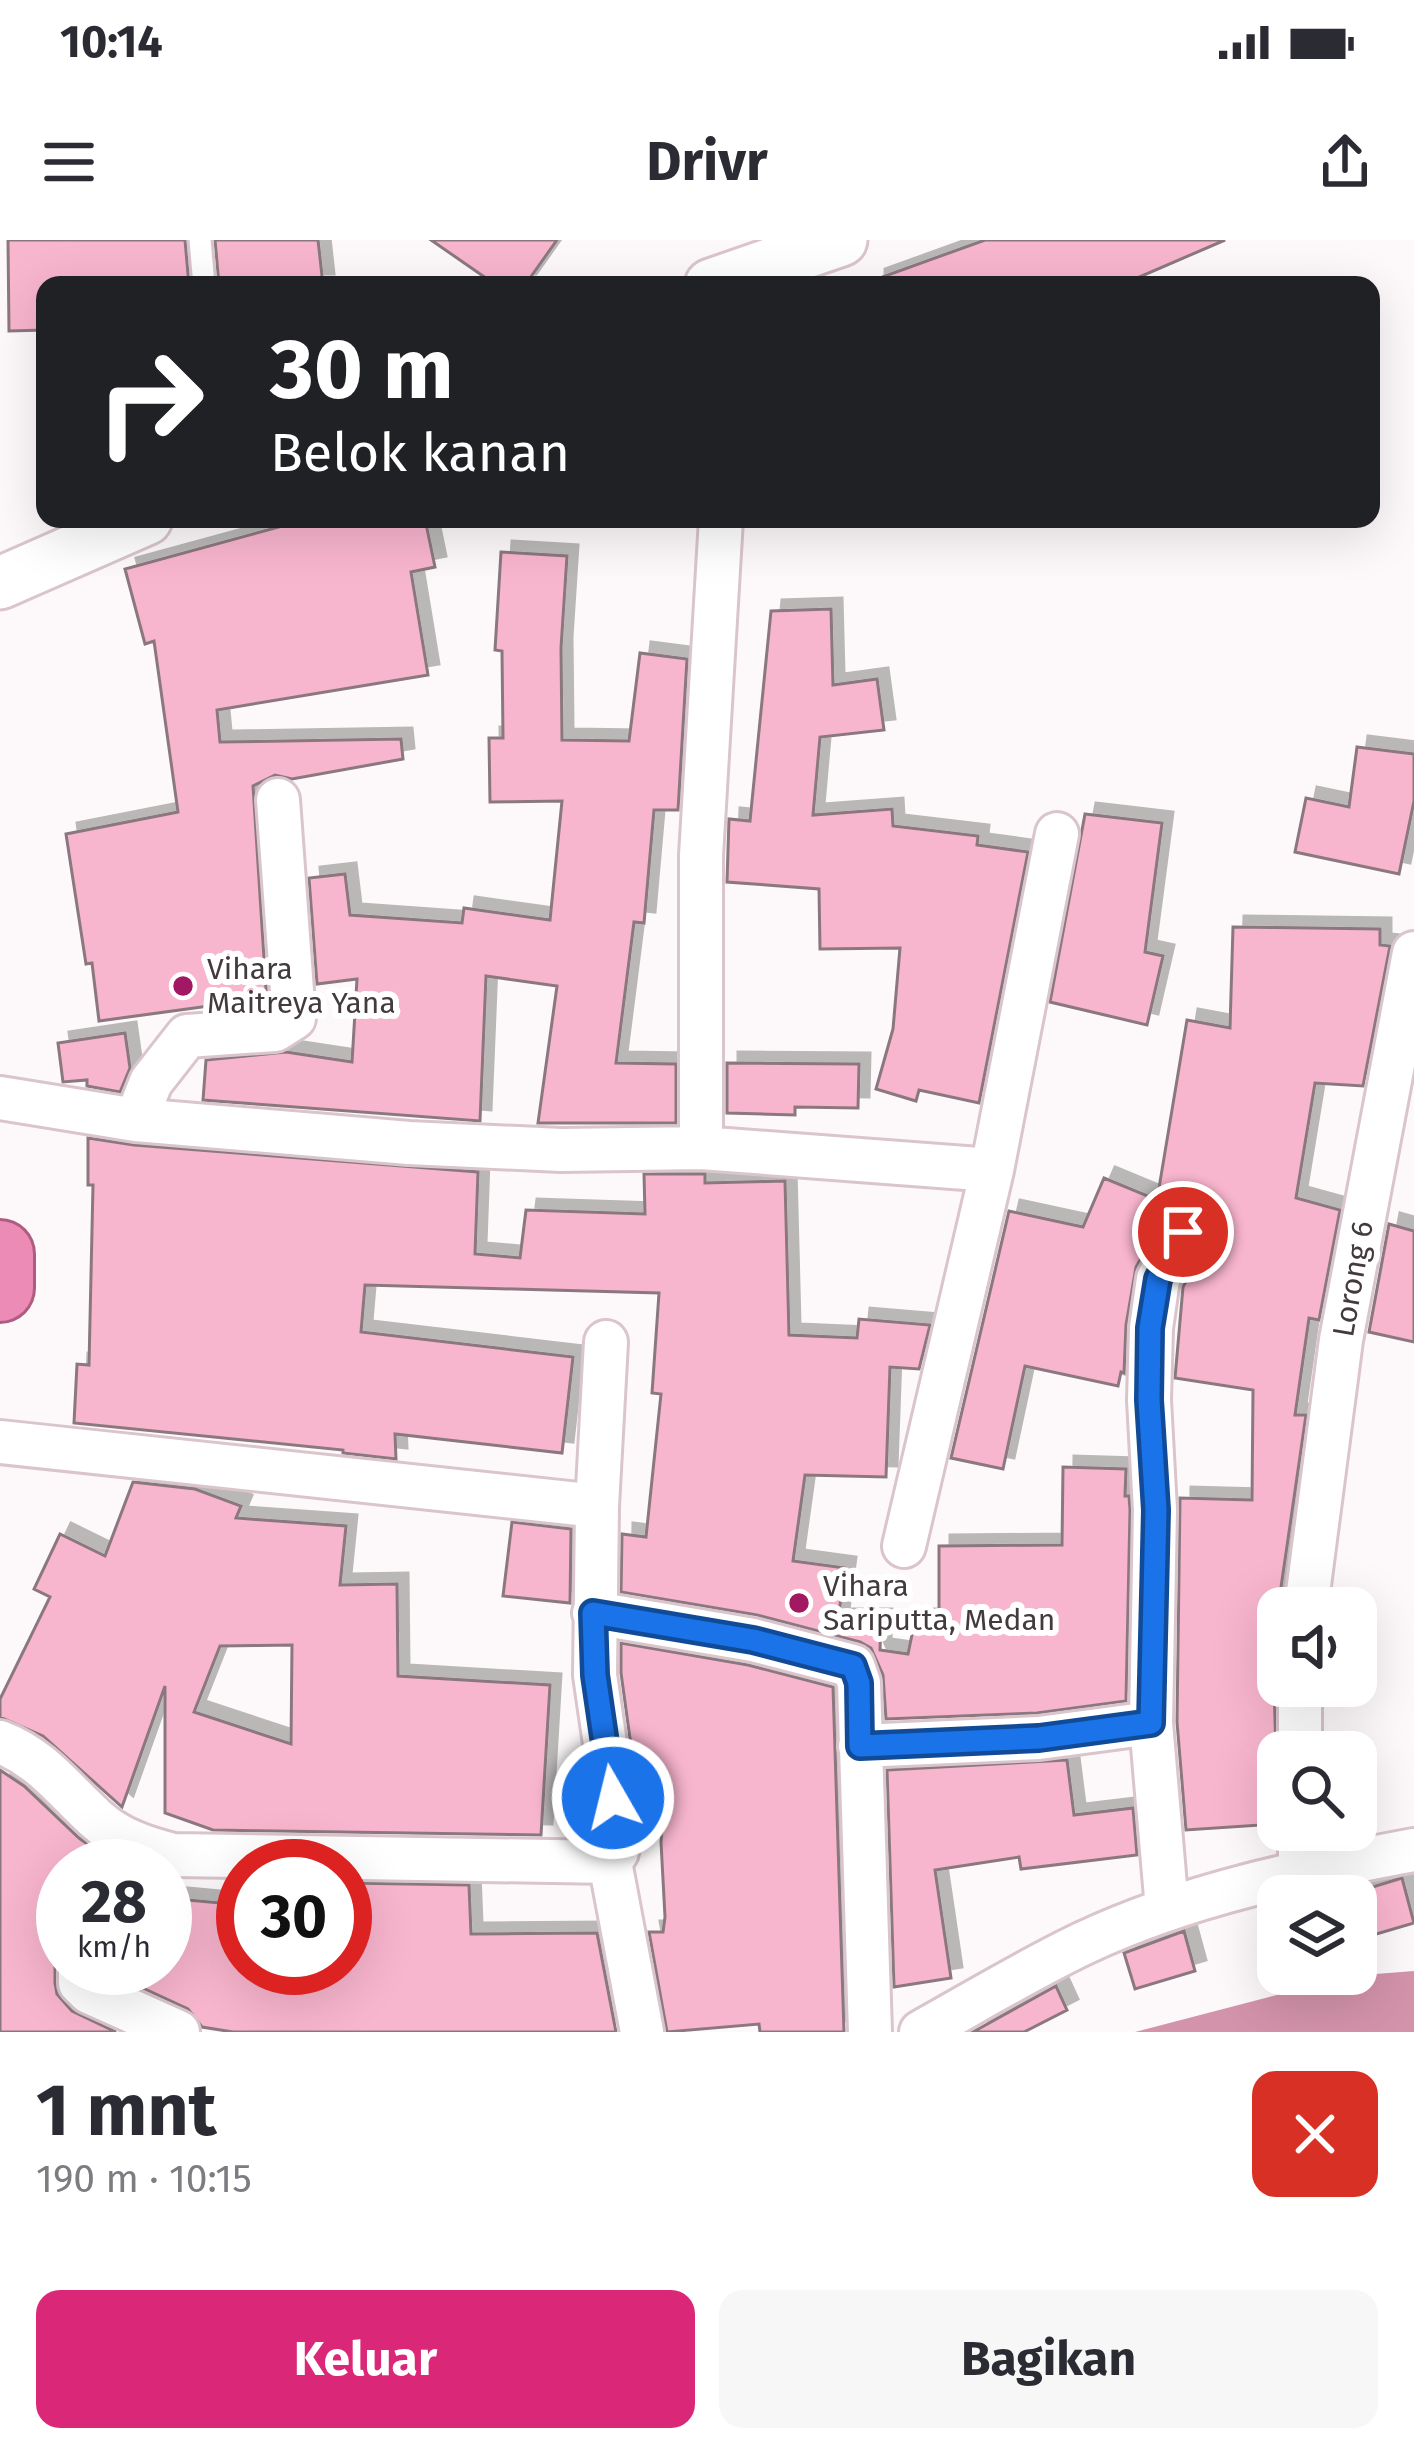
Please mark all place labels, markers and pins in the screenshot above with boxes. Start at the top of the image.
place label: Vihara Maitreya Yana [207,951,396,1021]
marker: Vihara Maitreya Yana [170,973,196,999]
pin [1132,1181,1234,1283]
place label: Vihara Sariputta, Medan [823,1568,1055,1638]
marker: Vihara Sariputta, Medan [786,1590,812,1616]

